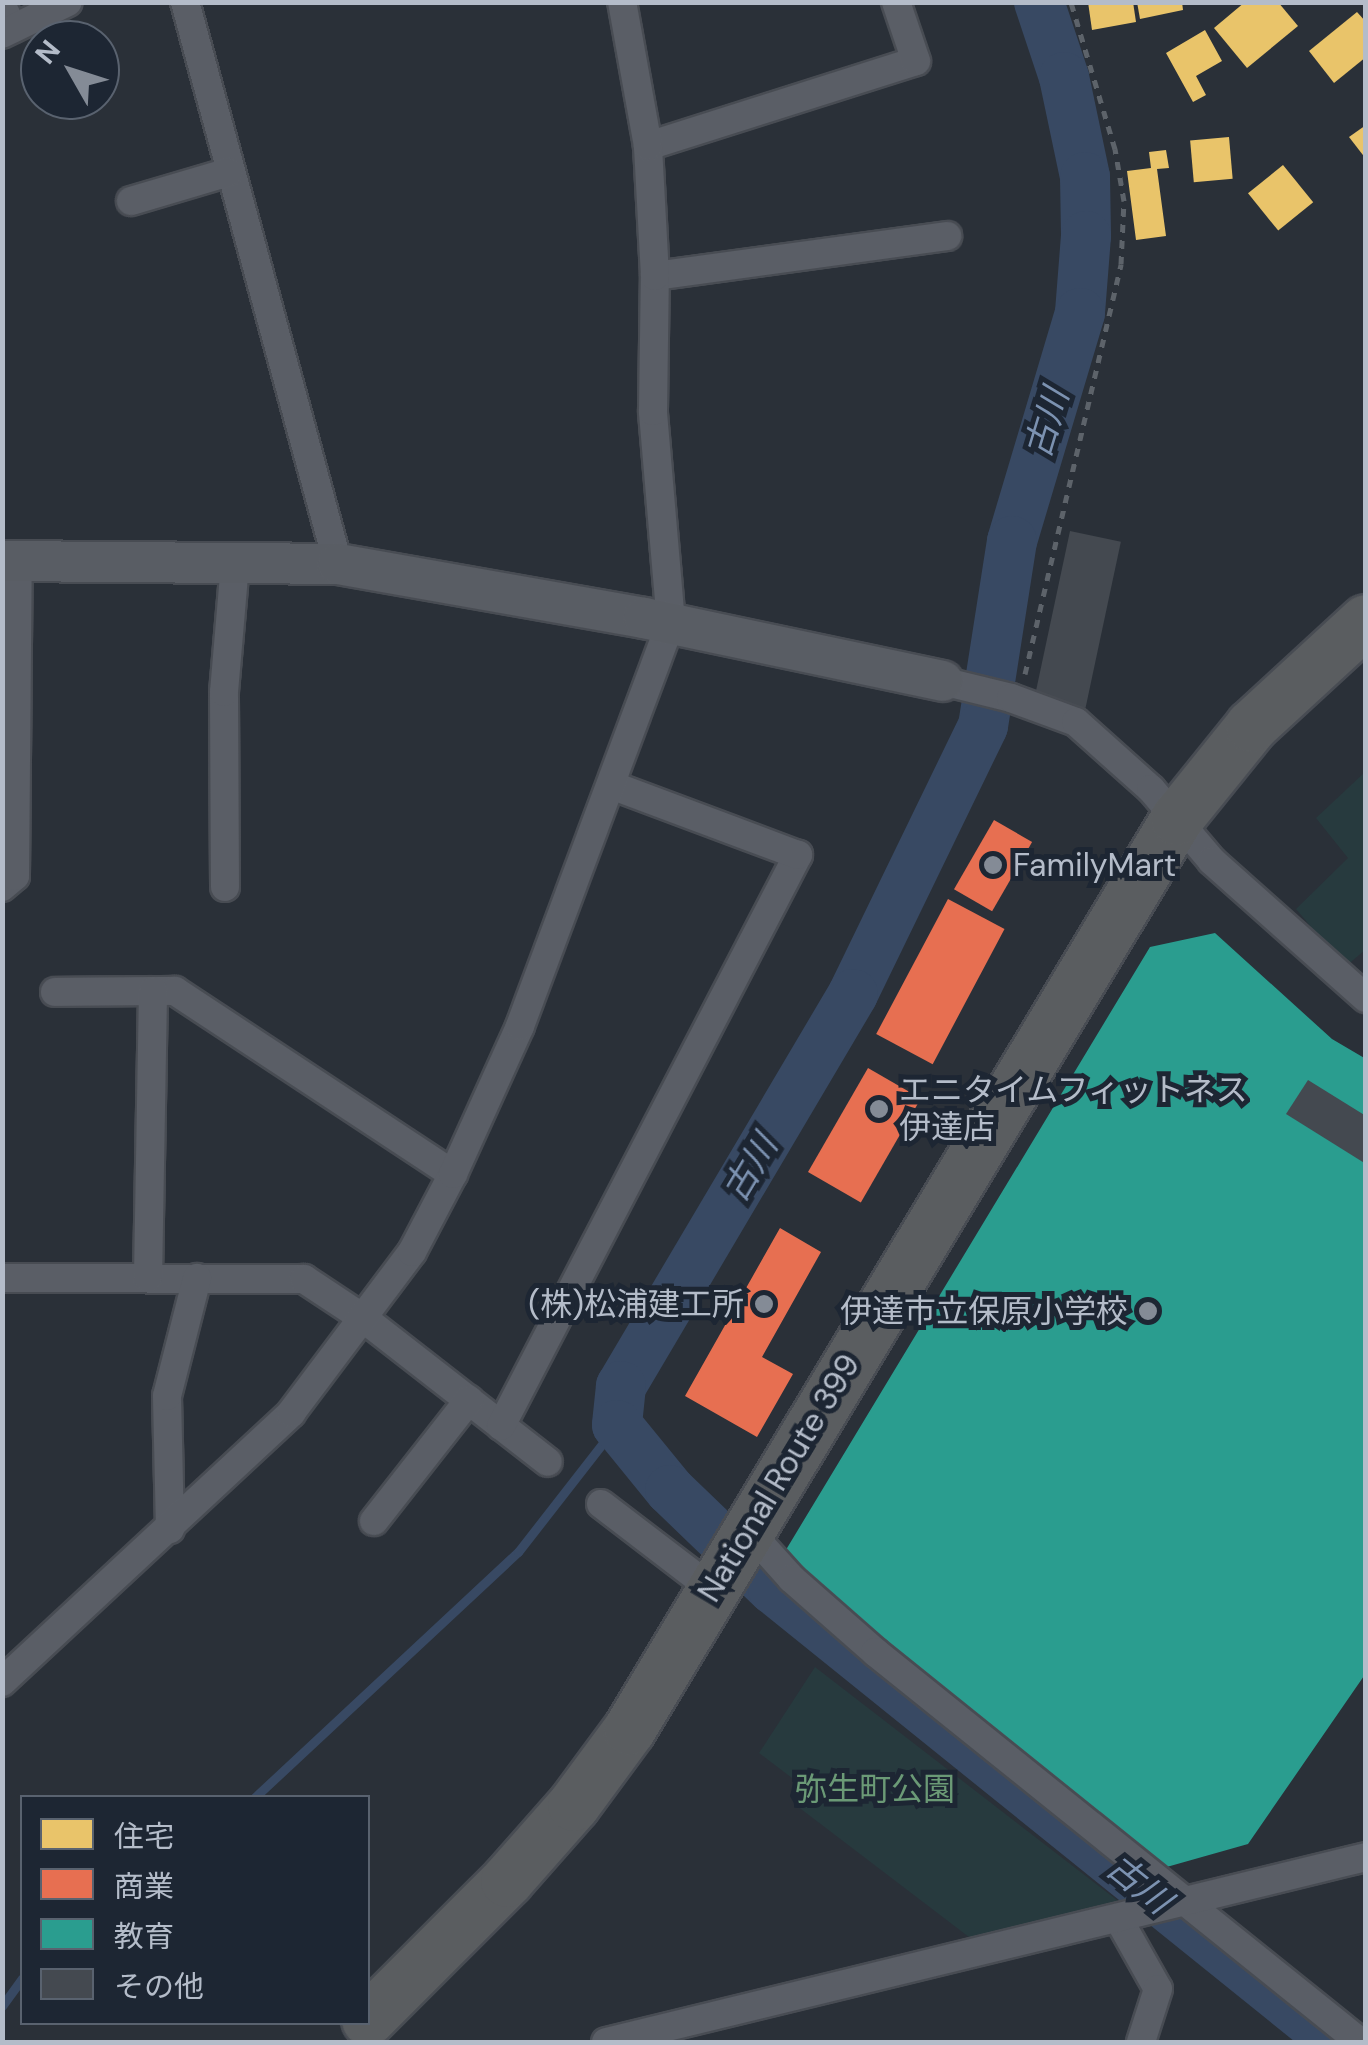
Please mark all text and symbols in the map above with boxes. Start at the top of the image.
north arrow [20,20,120,120]
text: N [27,32,69,72]
water label: 古川 [1017,383,1077,463]
place label: FamilyMart [1013,846,1176,884]
marker: FamilyMart [982,854,1004,876]
place label: エニタイムフィットネス 伊達店 [899,1072,1251,1147]
marker: エニタイムフィットネス 伊達店 [868,1098,890,1120]
water label: 古川 [714,1127,786,1209]
place label: (株)松浦建工所 [528,1285,744,1323]
place label: 伊達市立保原小学校 [840,1292,1128,1330]
marker: (株)松浦建工所 [753,1293,775,1315]
marker: 伊達市立保原小学校 [1137,1300,1159,1322]
street label: National Route 399 [690,1347,868,1609]
park label: 弥生町公園 [795,1770,955,1808]
legend [20,1795,370,2025]
text: 住宅 [114,1817,174,1856]
water label: 古川 [1099,1846,1179,1922]
text: 商業 [114,1867,174,1906]
text: 教育 [114,1917,174,1956]
text: その他 [114,1967,204,2006]

